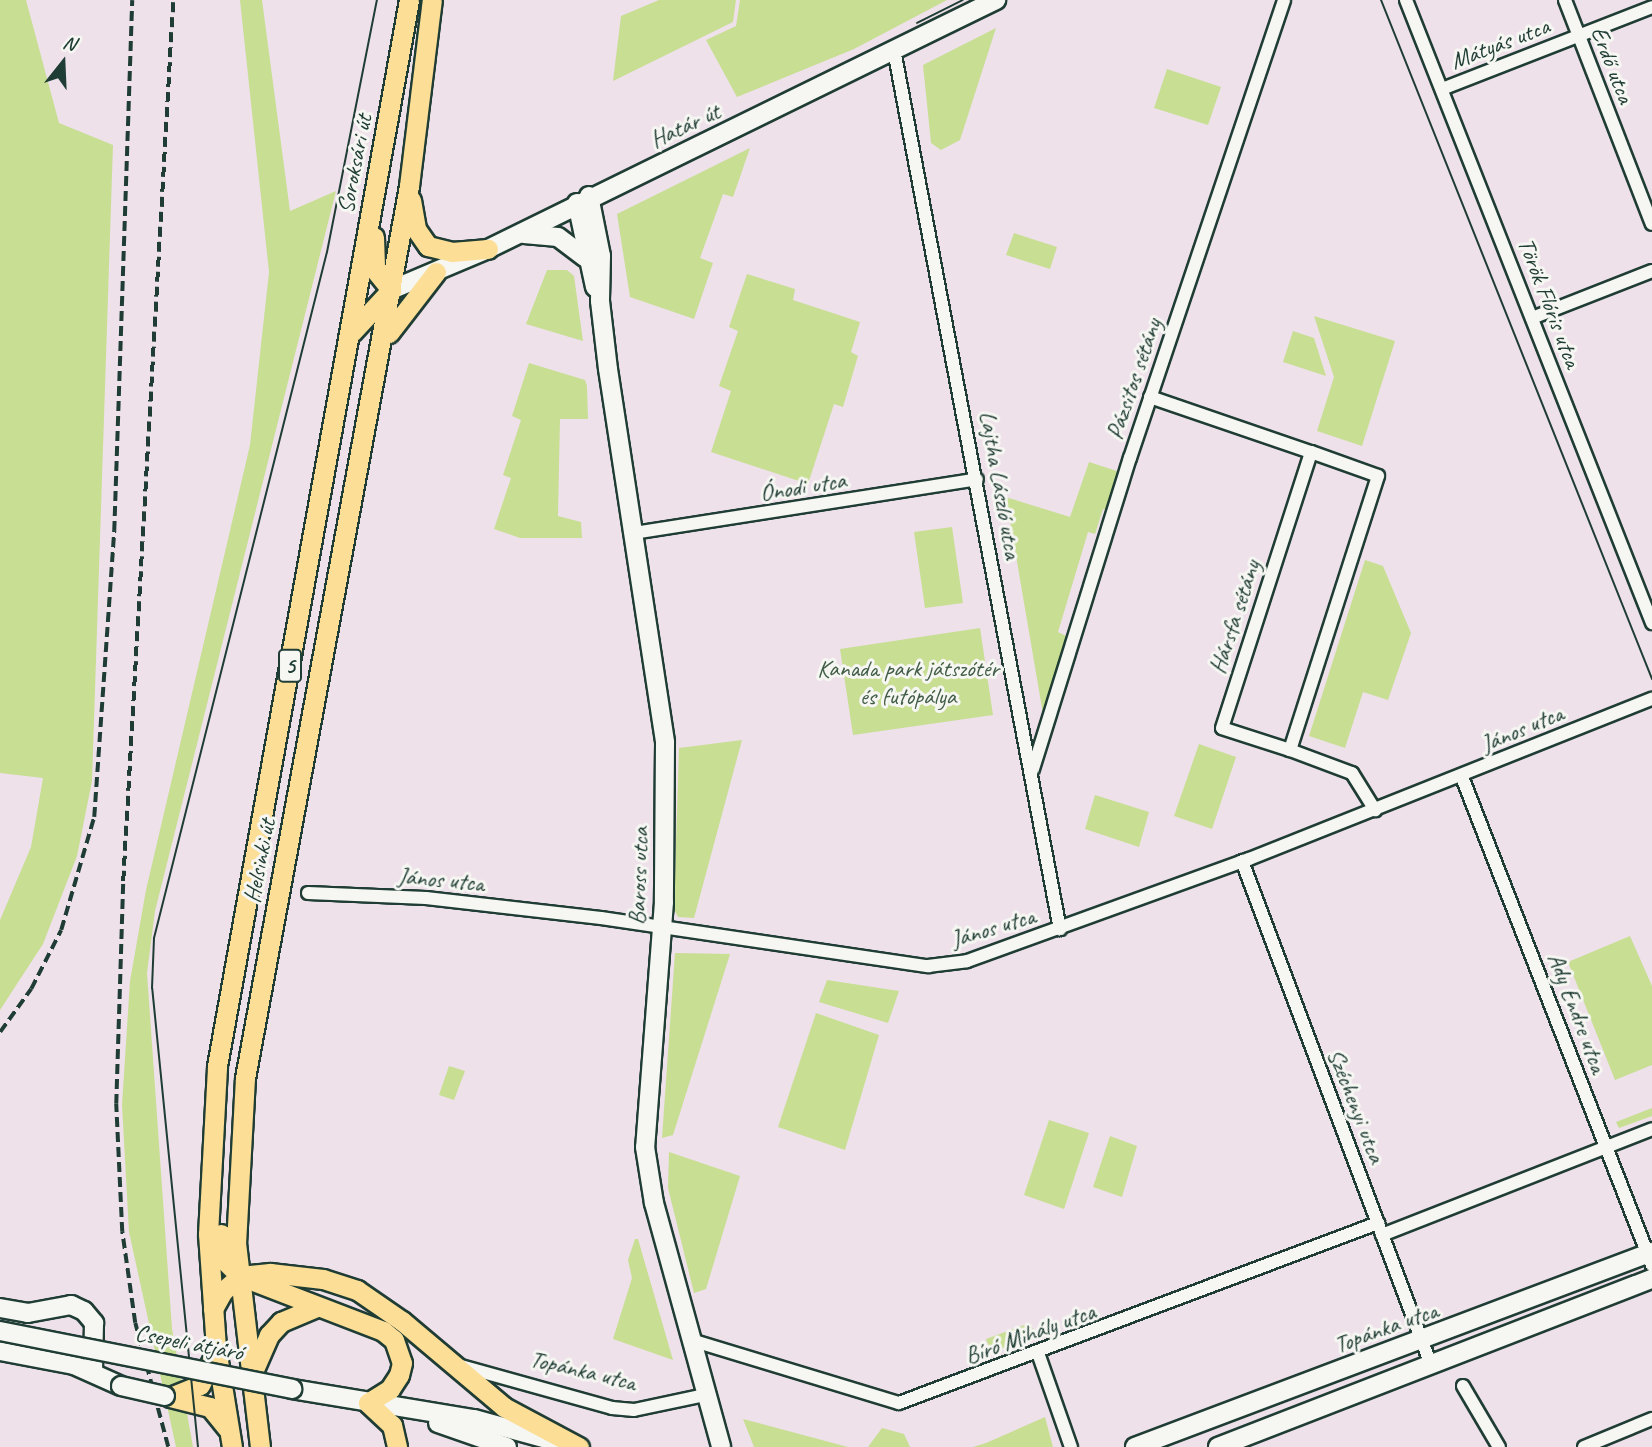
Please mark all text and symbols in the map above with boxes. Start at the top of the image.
street label: Mátyás utca [1447,12,1553,76]
street label: Erdő utca [1584,23,1640,107]
north arrow [28,28,98,98]
text: N [60,30,79,56]
street label: Határ út [646,97,724,155]
street label: Soroksári út [331,112,379,216]
street label: Török Flóris utca [1511,234,1587,372]
street label: Pázsitos sétány [1100,315,1168,443]
street label: Lajtha László utca [973,409,1027,561]
street label: Ónodi utca [758,466,848,508]
street label: Hársfa sétány [1203,557,1267,677]
road number: 5 [278,646,302,686]
park label: Kanada park játszótér és futópálya [817,655,999,711]
street label: János utca [1477,699,1567,759]
street label: Helsinki út [238,817,282,905]
street label: Baross utca [623,827,655,925]
street label: János utca [397,862,485,898]
street label: János utca [948,902,1038,954]
street label: Ady Endre utca [1541,949,1613,1077]
street label: Széchenyi utca [1321,1045,1391,1167]
street label: Topánka utca [1331,1296,1441,1360]
street label: Bíró Mihály utca [961,1297,1099,1371]
street label: Csepeli átjáró [133,1318,245,1368]
street label: Topánka utca [527,1345,639,1397]

